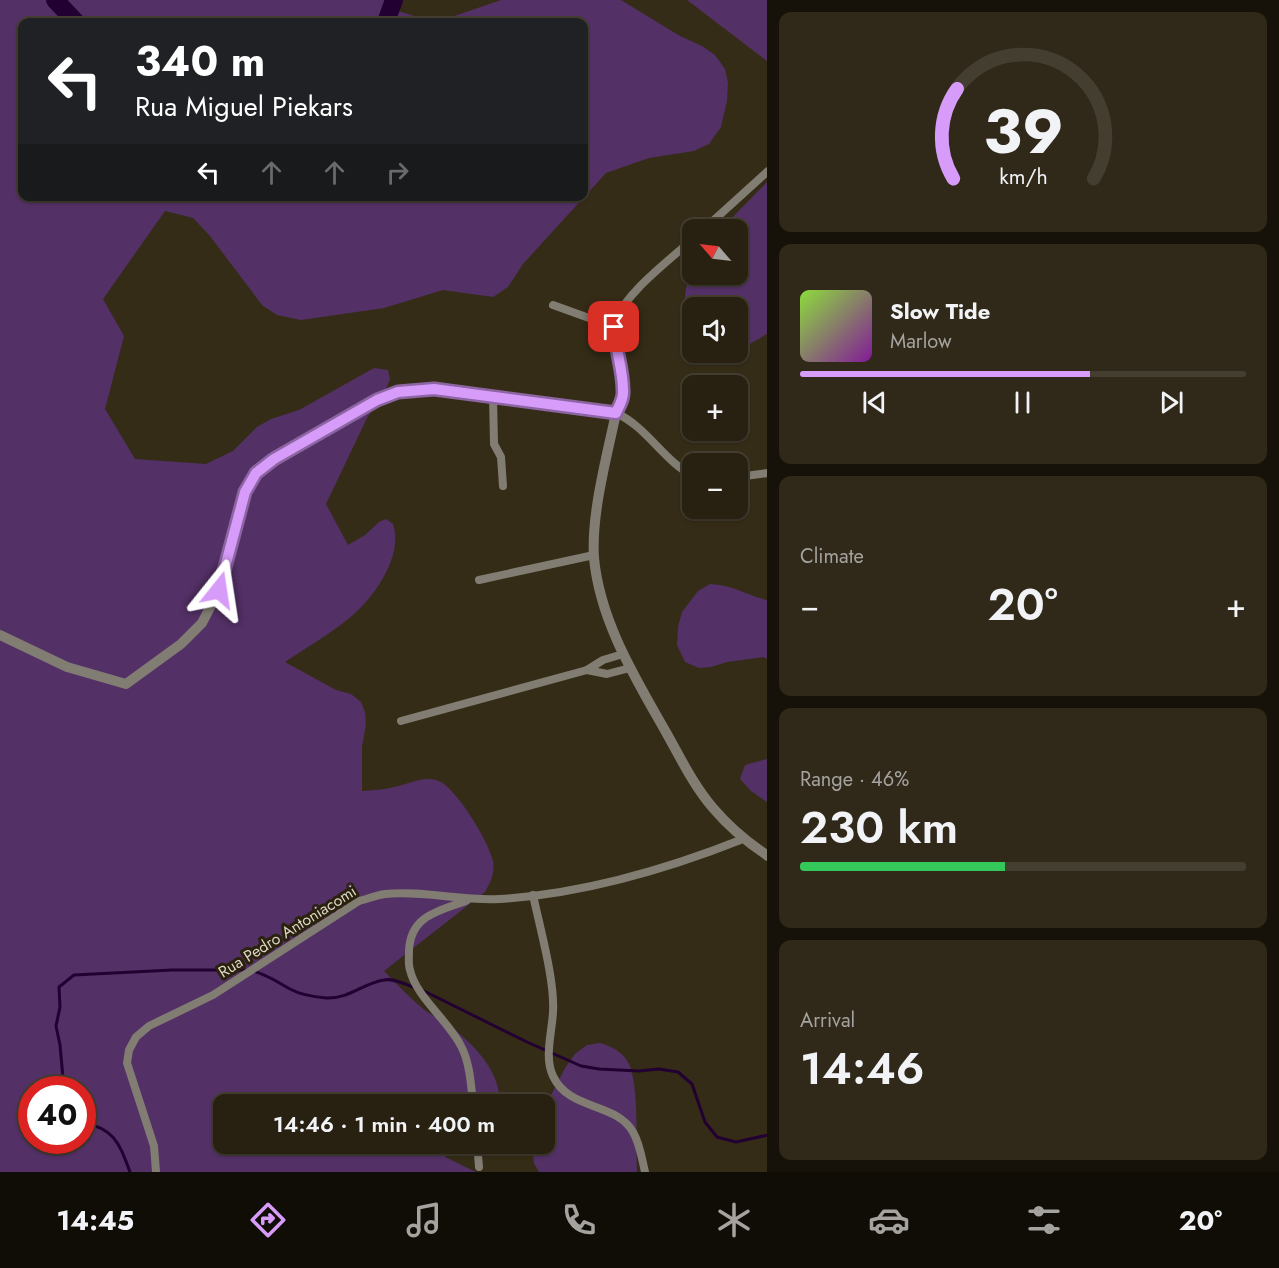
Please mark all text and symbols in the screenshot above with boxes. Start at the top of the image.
text: 340 m [135,31,265,92]
icon: left [36,42,114,120]
text: 39 [983,86,1063,176]
text: Rua Miguel Piekars [135,87,353,126]
icon: left [192,156,225,189]
icon: ahead [255,156,288,189]
icon: ahead [318,156,351,189]
icon: right [381,156,414,189]
text: km/h [999,161,1047,192]
north arrow [682,219,748,285]
map controls [682,219,748,519]
text: Slow Tide [890,295,990,327]
button: sound [682,297,748,363]
pin [588,301,639,352]
icon: arrive [597,310,630,343]
text: Marlow [890,327,952,356]
button: + [682,375,748,441]
icon: previous [858,386,891,419]
icon: pause [1006,386,1039,419]
icon: next [1155,386,1188,419]
button: − [682,453,748,519]
text: Climate [800,542,864,571]
position arrow [187,558,251,622]
text: 20° [987,572,1058,637]
text: − [800,582,819,629]
text: + [1226,582,1246,629]
text: Range · 46% [800,765,909,794]
text: 230 km [800,795,958,860]
street label: Rua Pedro Antoniacomi [214,880,361,983]
text: Arrival [800,1006,855,1035]
text: 14:46 [800,1036,925,1101]
speed limit sign: 40 [18,1076,96,1154]
text: 14:46 · 1 min · 400 m [273,1108,495,1140]
icon: directions [247,1199,289,1241]
icon: music [403,1199,445,1241]
icon: phone [558,1199,600,1241]
icon: climate [713,1199,755,1241]
icon: car [868,1199,910,1241]
icon: filters [1023,1199,1065,1241]
text: 14:45 [57,1201,134,1240]
text: 20° [1179,1201,1222,1240]

